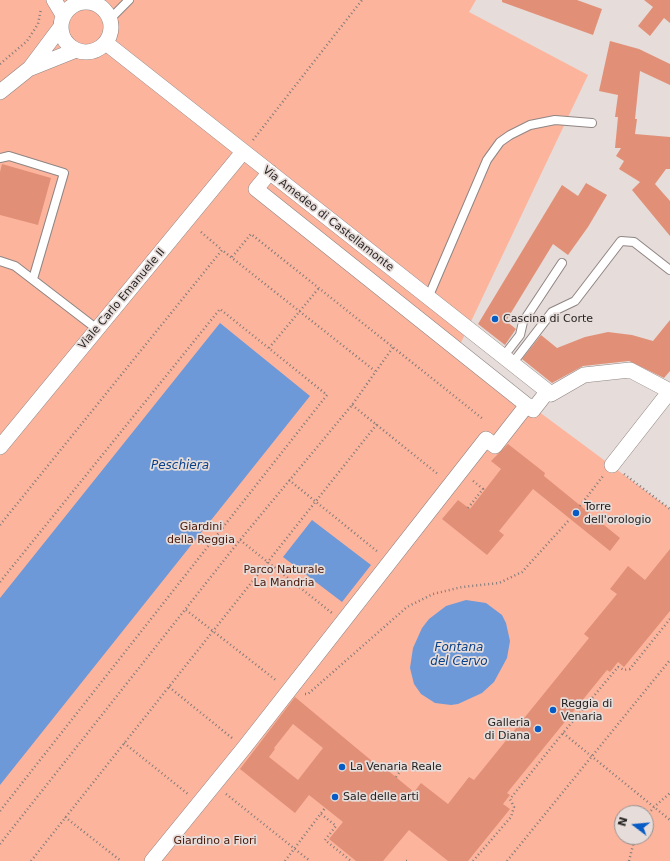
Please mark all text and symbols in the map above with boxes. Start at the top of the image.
street label: Via Amedeo di Castellamonte [260,164,396,274]
street label: Viale Carlo Emanuele II [76,246,168,352]
place label: Cascina di Corte [503,312,593,326]
marker: Cascina di Corte [490,314,500,324]
water label: Peschiera [151,459,209,473]
place label: Torre dell'orologio [584,500,651,526]
marker: Torre dell'orologio [571,508,581,518]
park label: Giardini della Reggia [167,520,235,546]
park label: Parco Naturale La Mandria [244,563,324,589]
water label: Fontana del Cervo [430,641,488,669]
place label: Reggia di Venaria [561,697,612,723]
marker: Reggia di Venaria [548,705,558,715]
place label: Galleria di Diana [484,716,530,742]
marker: Galleria di Diana [533,724,543,734]
place label: La Venaria Reale [350,760,442,774]
marker: La Venaria Reale [337,762,347,772]
place label: Sale delle arti [343,790,419,804]
marker: Sale delle arti [330,792,340,802]
north arrow [614,805,654,845]
text: N [615,816,630,828]
park label: Giardino a Fiori [173,834,257,848]

